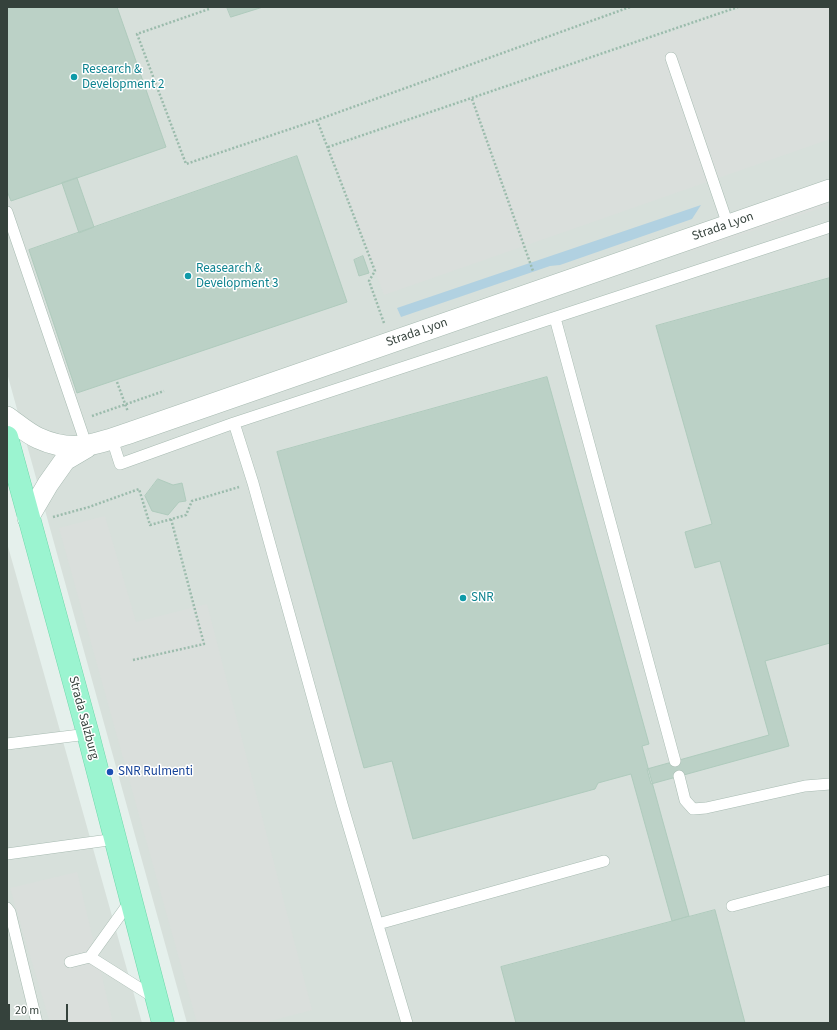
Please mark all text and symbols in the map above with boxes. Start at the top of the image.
place label: Research & Development 2 [82,62,164,93]
marker: Research & Development 2 [69,72,79,82]
street label: Strada Lyon [690,209,756,245]
place label: Reasearch & Development 3 [196,261,278,292]
marker: Reasearch & Development 3 [183,271,193,281]
street label: Strada Lyon [384,315,450,351]
place label: SNR [471,590,494,606]
marker: SNR [458,593,468,603]
street label: Strada Salzburg [64,675,102,761]
place label: SNR Rulmenti [118,764,193,780]
marker: SNR Rulmenti [105,767,115,777]
scale bar [10,996,70,1022]
text: 20 m [15,1002,39,1019]

